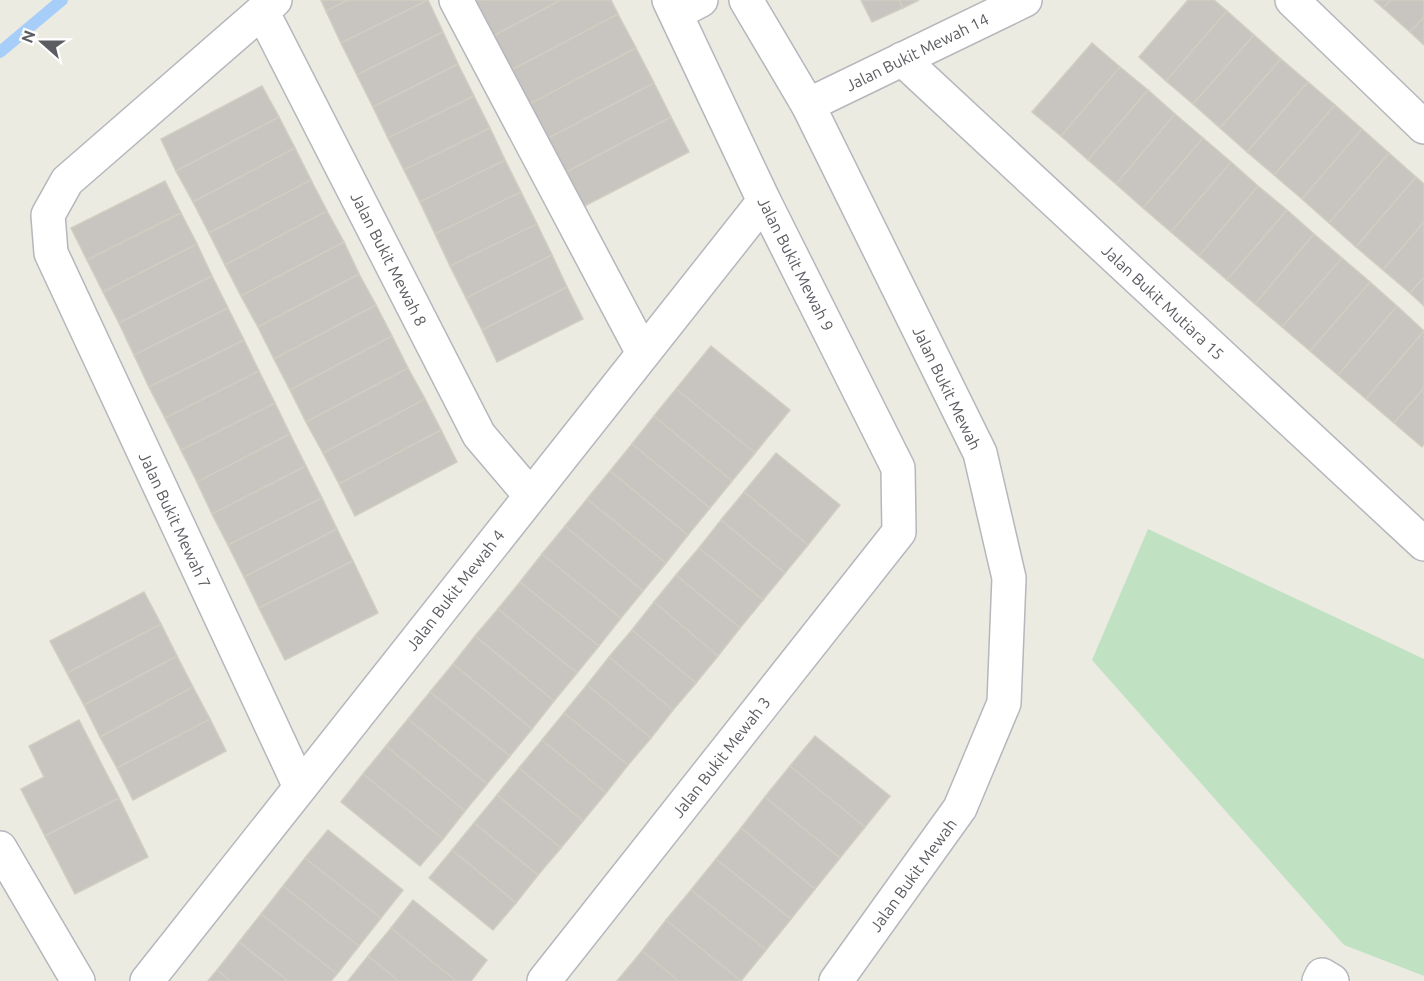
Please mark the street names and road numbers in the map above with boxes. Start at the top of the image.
street label: Jalan Bukit Mewah 14 [843,10,991,94]
street label: Jalan Bukit Mewah 8 [347,189,431,329]
street label: Jalan Bukit Mewah 9 [754,194,838,334]
street label: Jalan Bukit Mutiara 15 [1098,241,1228,363]
street label: Jalan Bukit Mewah [909,323,985,453]
street label: Jalan Bukit Mewah 7 [136,449,214,591]
street label: Jalan Bukit Mewah 4 [402,526,508,654]
street label: Jalan Bukit Mewah 3 [668,693,774,821]
street label: Jalan Bukit Mewah [866,815,960,935]

